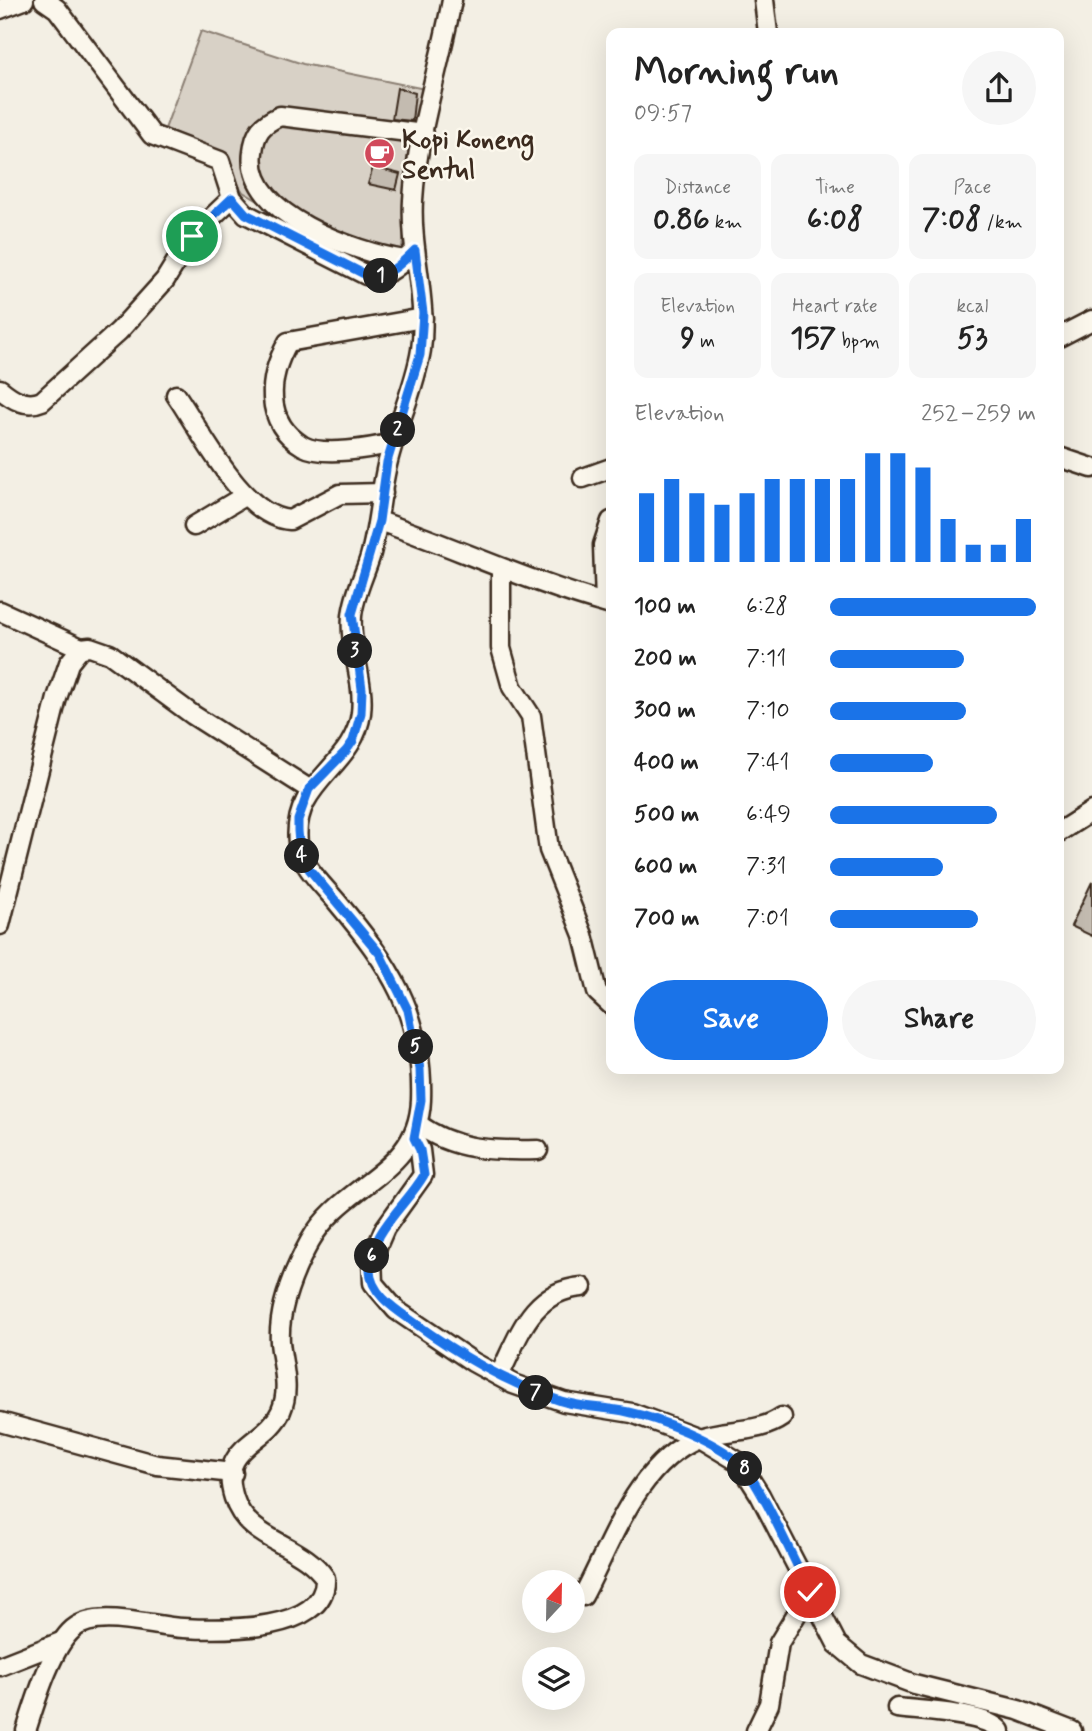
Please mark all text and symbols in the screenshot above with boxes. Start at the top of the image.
text: Morning run [634,48,839,97]
button: share [962,51,1036,125]
text: 09:57 [634,99,692,129]
place label: Kopi Koneng Sentul [402,124,534,188]
cafe icon: Kopi Koneng Sentul [362,137,396,171]
text: Distance [664,175,731,200]
text: Time [815,175,855,200]
text: Pace [953,175,991,200]
text: 0.86 [653,200,710,239]
text: 6:08 [807,200,863,239]
text: 7:08 [922,200,981,239]
pin [162,206,222,266]
text: km [710,210,742,235]
text: /km [981,210,1023,235]
icon: arrive [173,217,211,255]
pin: 1 [364,258,398,294]
text: 1 [376,263,385,288]
text: Elevation [660,294,735,319]
text: Heart rate [792,294,878,319]
text: kcal [956,294,988,319]
text: 9 [680,319,695,358]
text: 157 [790,319,836,358]
text: 53 [957,319,988,358]
text: m [695,329,715,354]
text: bpm [836,329,880,354]
text: Elevation [634,399,725,429]
text: 252–259 m [921,399,1036,429]
pin: 2 [380,412,416,448]
text: 2 [393,417,402,442]
text: 100 m [634,592,696,622]
text: 6:28 [746,592,788,622]
pin: 3 [338,634,372,668]
text: 3 [350,638,359,663]
text: 200 m [634,644,697,674]
text: 7:11 [746,644,786,674]
text: 300 m [634,696,696,726]
text: 7:10 [746,696,790,726]
text: 400 m [634,748,699,778]
text: 7:41 [746,748,789,778]
text: 500 m [634,800,699,830]
text: 6:49 [746,800,791,830]
pin: 4 [284,838,320,874]
text: 4 [296,843,307,868]
text: 600 m [634,852,697,882]
text: 7:31 [746,852,786,882]
text: 700 m [634,904,699,934]
text: 7:01 [746,904,789,934]
button: Save [634,980,828,1060]
button: Share [842,980,1036,1060]
pin: 5 [398,1030,434,1064]
text: 5 [410,1034,421,1059]
pin: 6 [354,1238,390,1274]
text: 6 [367,1243,376,1268]
pin: 7 [518,1376,554,1410]
text: 7 [530,1380,541,1405]
pin: 8 [728,1452,762,1486]
text: 8 [739,1456,750,1481]
pin [780,1562,840,1622]
north arrow [522,1570,584,1633]
map controls [522,1570,585,1710]
icon: check [791,1573,829,1611]
button: layers [522,1647,585,1710]

